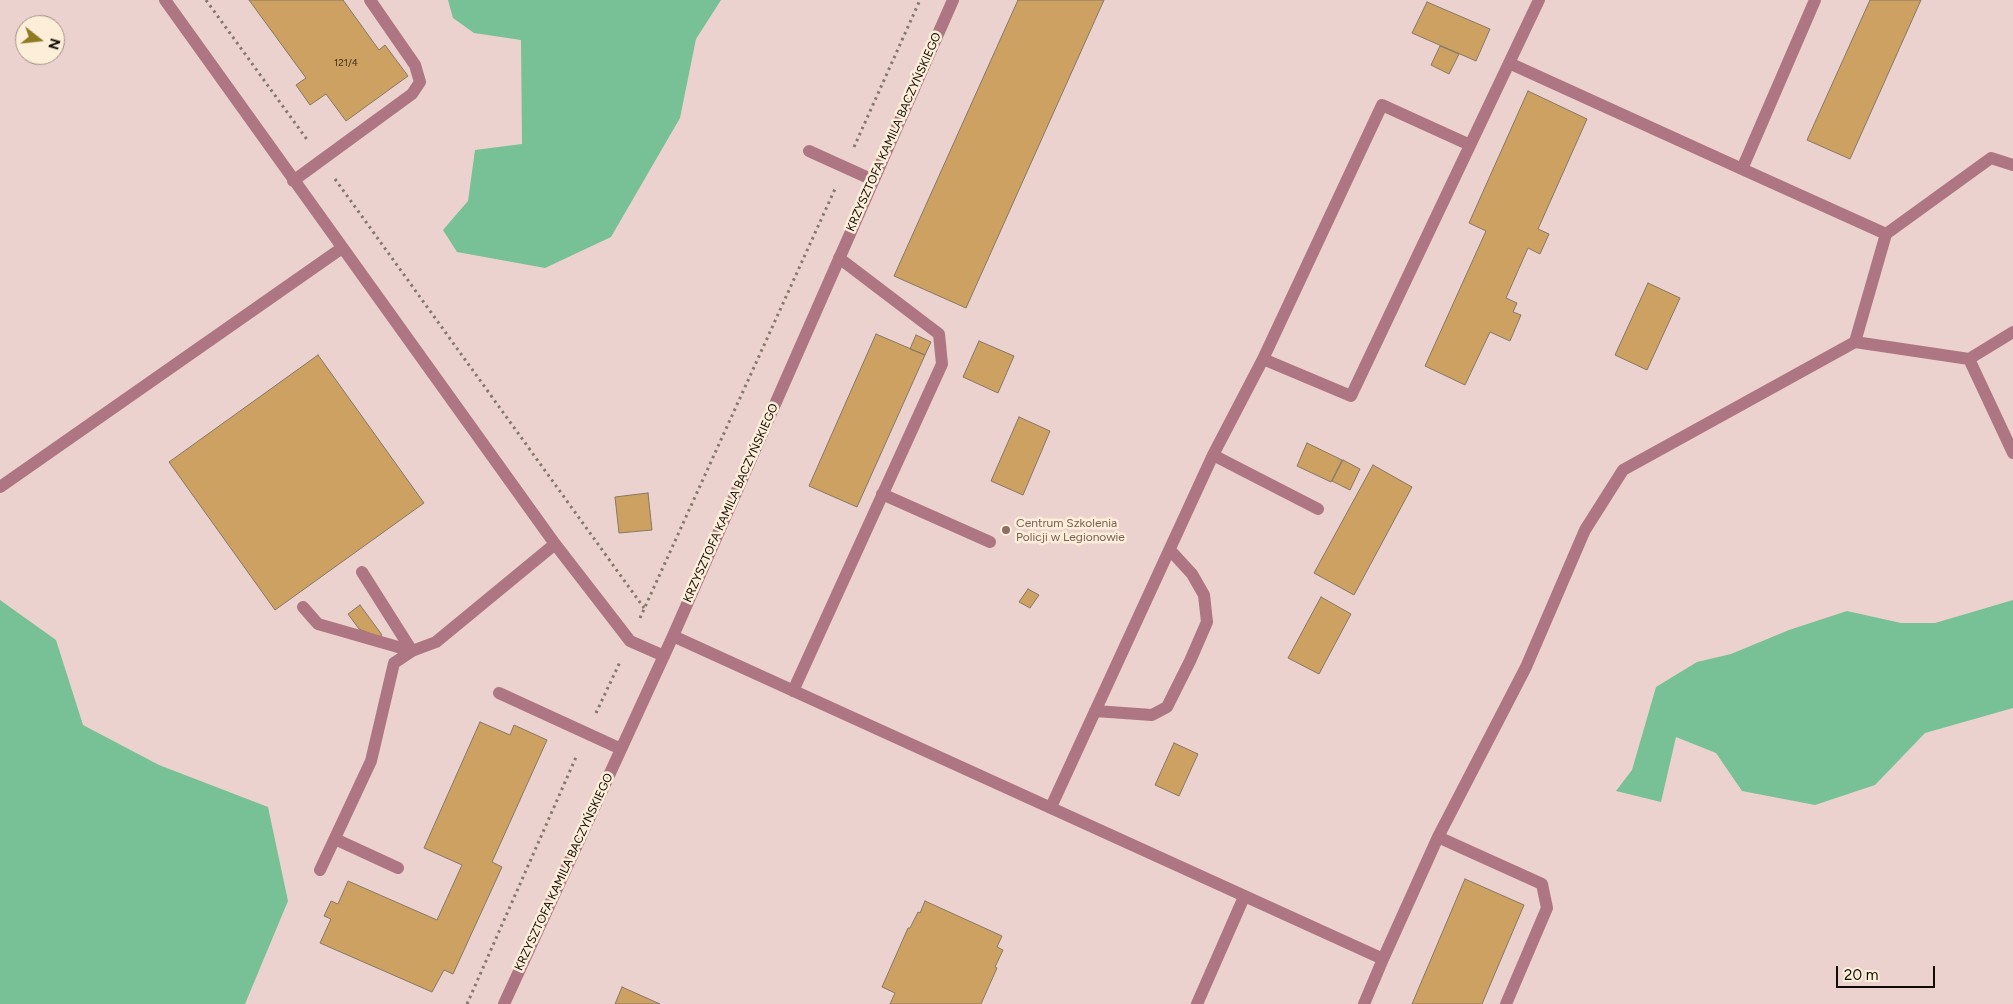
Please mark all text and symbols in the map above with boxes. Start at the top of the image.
north arrow [15,15,65,65]
street label: KRZYSZTOFA KAMILA BACZYŃSKIEGO [843,30,945,234]
text: N [44,36,64,52]
house number: 121/4 [334,57,358,69]
street label: KRZYSZTOFA KAMILA BACZYŃSKIEGO [680,401,782,605]
place label: Centrum Szkolenia Policji w Legionowie [1016,516,1125,544]
marker: Centrum Szkolenia Policji w Legionowie [1000,524,1012,536]
street label: KRZYSZTOFA KAMILA BACZYŃSKIEGO [512,771,616,973]
scale bar [1838,956,1937,988]
text: 20 m [1844,966,1878,984]

